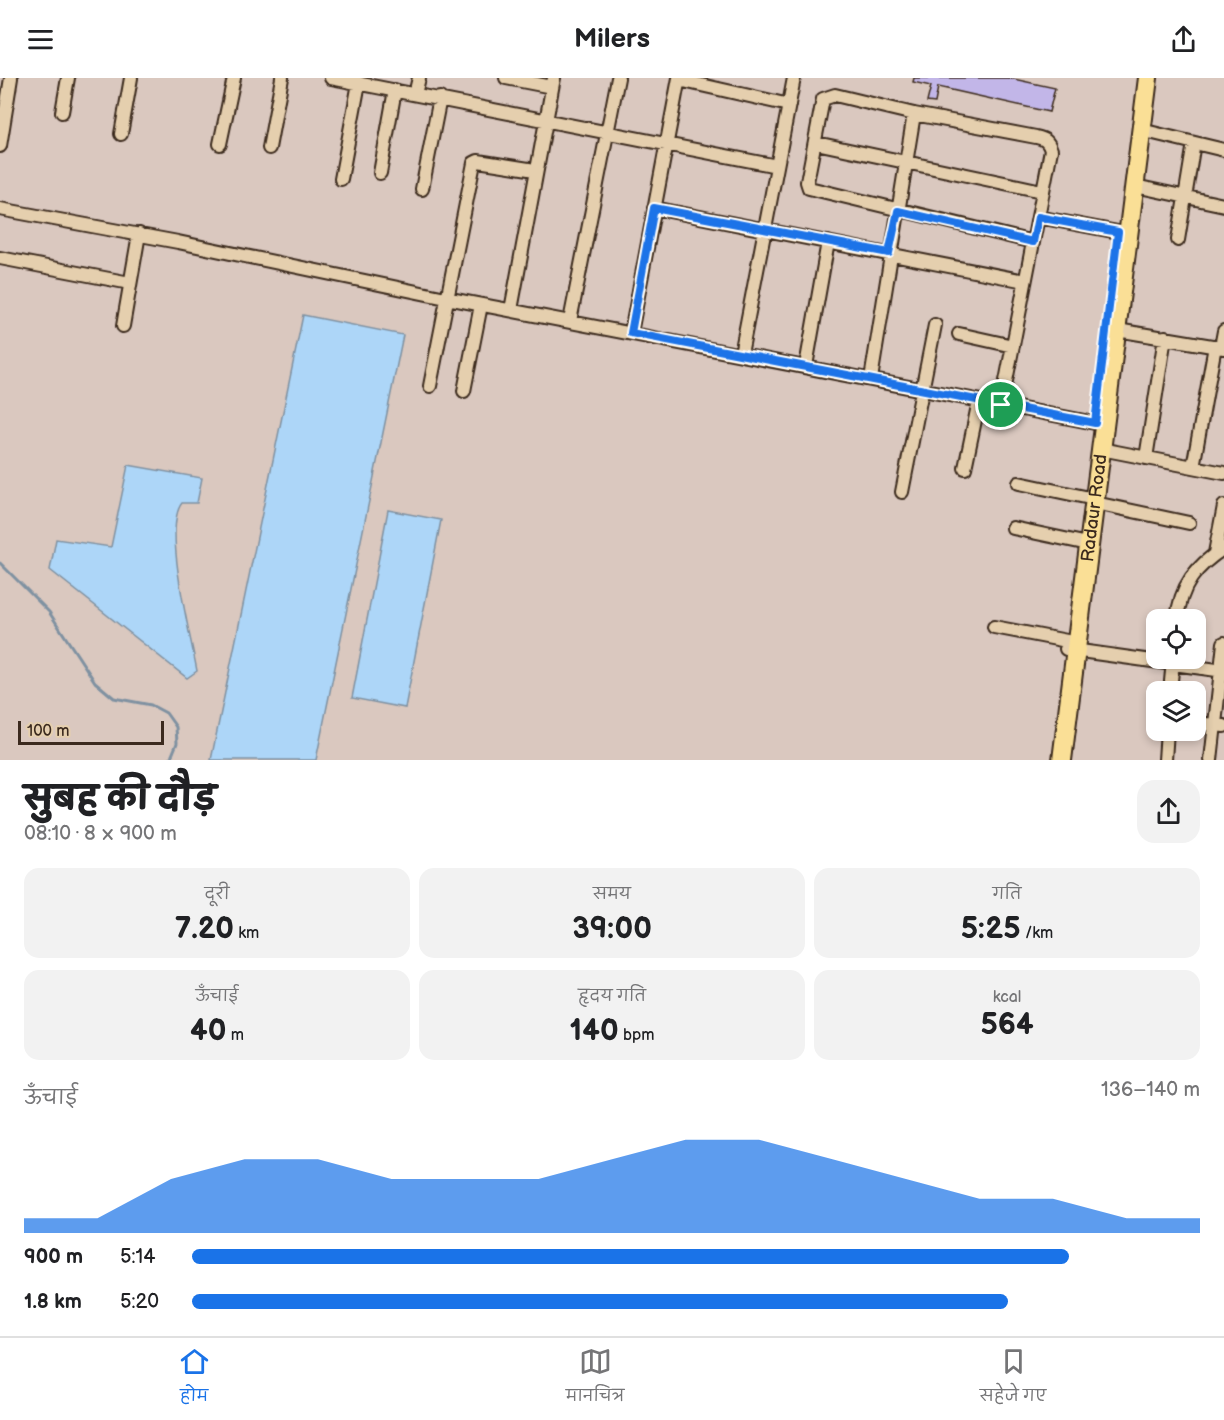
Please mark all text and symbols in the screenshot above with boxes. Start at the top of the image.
icon: menu [24,23,57,56]
text: Milers [574,23,650,55]
icon: share [1167,23,1200,56]
pin [975,379,1026,430]
icon: arrive [984,388,1017,421]
street label: Radaur Road [1077,453,1111,563]
map controls [1146,609,1206,741]
button: locate [1146,609,1206,669]
button: layers [1146,681,1206,741]
scale bar [18,718,164,746]
text: 100 m [27,722,70,741]
text: सुबह की दौड़ [24,779,216,819]
button: share [1137,780,1200,843]
text: 08:10 · 8 × 900 m [24,822,177,846]
text: दूरी [204,885,230,904]
text: समय [593,885,631,904]
text: गति [992,885,1022,904]
text: 7.20 [175,911,234,947]
text: 39:00 [572,911,652,947]
text: 5:25 [961,911,1021,947]
text: km [234,924,259,943]
text: /km [1021,924,1053,943]
text: ऊँचाई [196,987,238,1006]
text: हृदय गति [578,987,646,1006]
text: kcal [993,988,1021,1007]
text: 564 [980,1007,1034,1043]
text: 40 [190,1013,226,1049]
text: 140 [570,1013,619,1049]
text: m [226,1026,244,1045]
text: bpm [619,1026,654,1045]
text: 136–140 m [1101,1078,1200,1102]
text: ऊँचाई [24,1086,78,1110]
text: 900 m [24,1245,83,1269]
text: 5:14 [120,1245,155,1269]
text: 1.8 km [24,1290,82,1314]
text: 5:20 [120,1290,159,1314]
tab: होम [178,1345,211,1413]
tab: मानचित्र [566,1345,625,1413]
tab: सहेजे गए [980,1345,1046,1413]

